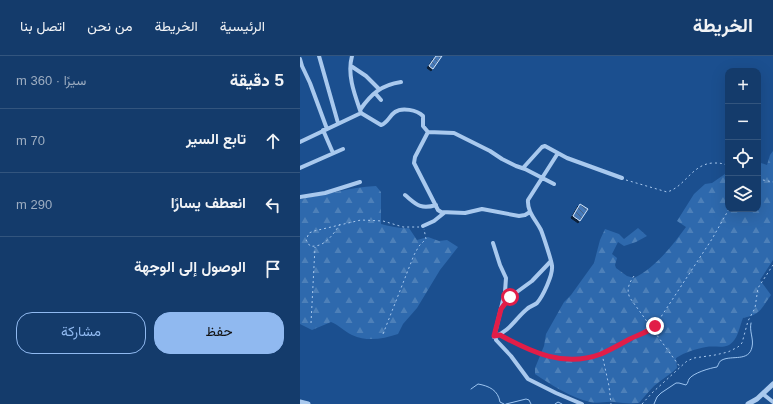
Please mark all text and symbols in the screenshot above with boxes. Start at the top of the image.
text: الخريطة [693,15,753,36]
text: اتصل بنا [20,18,65,34]
text: من نحن [87,18,132,34]
text: الخريطة [154,18,198,34]
text: الرئيسية [220,18,265,34]
map controls [725,68,761,212]
button: + [725,68,761,104]
text: 5 دقيقة [230,71,284,90]
text: سيرًا · 360 m [16,73,86,88]
button: − [725,104,761,140]
text: تابع السير [186,130,246,147]
icon: ahead [262,130,284,152]
text: 70 m [16,133,45,148]
button: locate [725,140,761,176]
button: layers [725,176,761,212]
text: انعطف يسارًا [171,194,246,211]
icon: left [262,194,284,216]
text: 290 m [16,197,52,212]
text: الوصول إلى الوجهة [134,258,246,275]
icon: arrive [262,258,284,280]
route start [501,288,519,306]
button: مشاركة [16,312,146,354]
button: حفظ [154,312,284,354]
route end [646,317,664,335]

